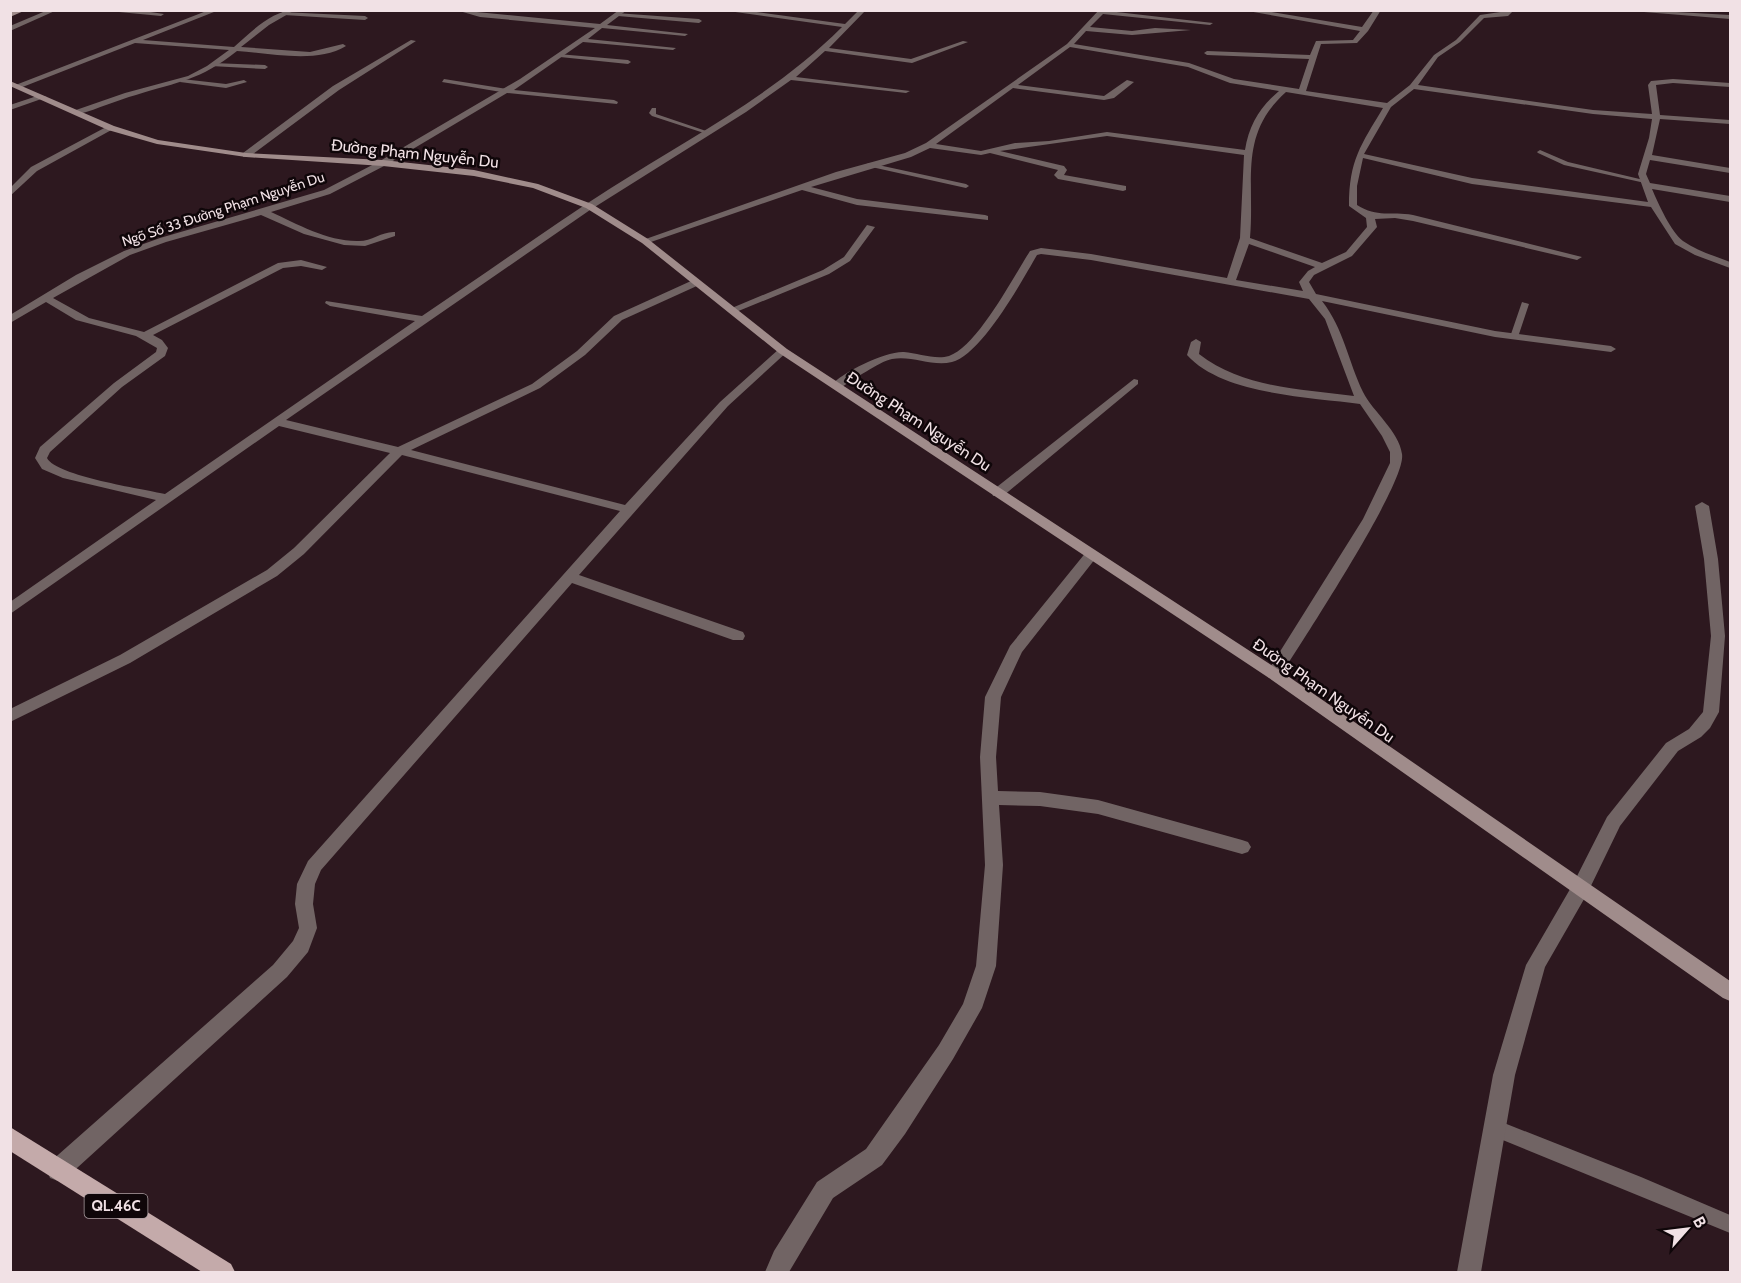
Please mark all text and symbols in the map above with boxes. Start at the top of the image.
street label: Đường Phạm Nguyễn Du [330,135,500,172]
street label: Ngõ Số 33 Đường Phạm Nguyễn Du [119,168,327,250]
street label: Đường Phạm Nguyễn Du [843,368,995,475]
street label: Đường Phạm Nguyễn Du [1249,634,1398,746]
road number: QL.46C [84,1194,148,1218]
north arrow [1657,1199,1717,1259]
text: B [1689,1213,1711,1231]

